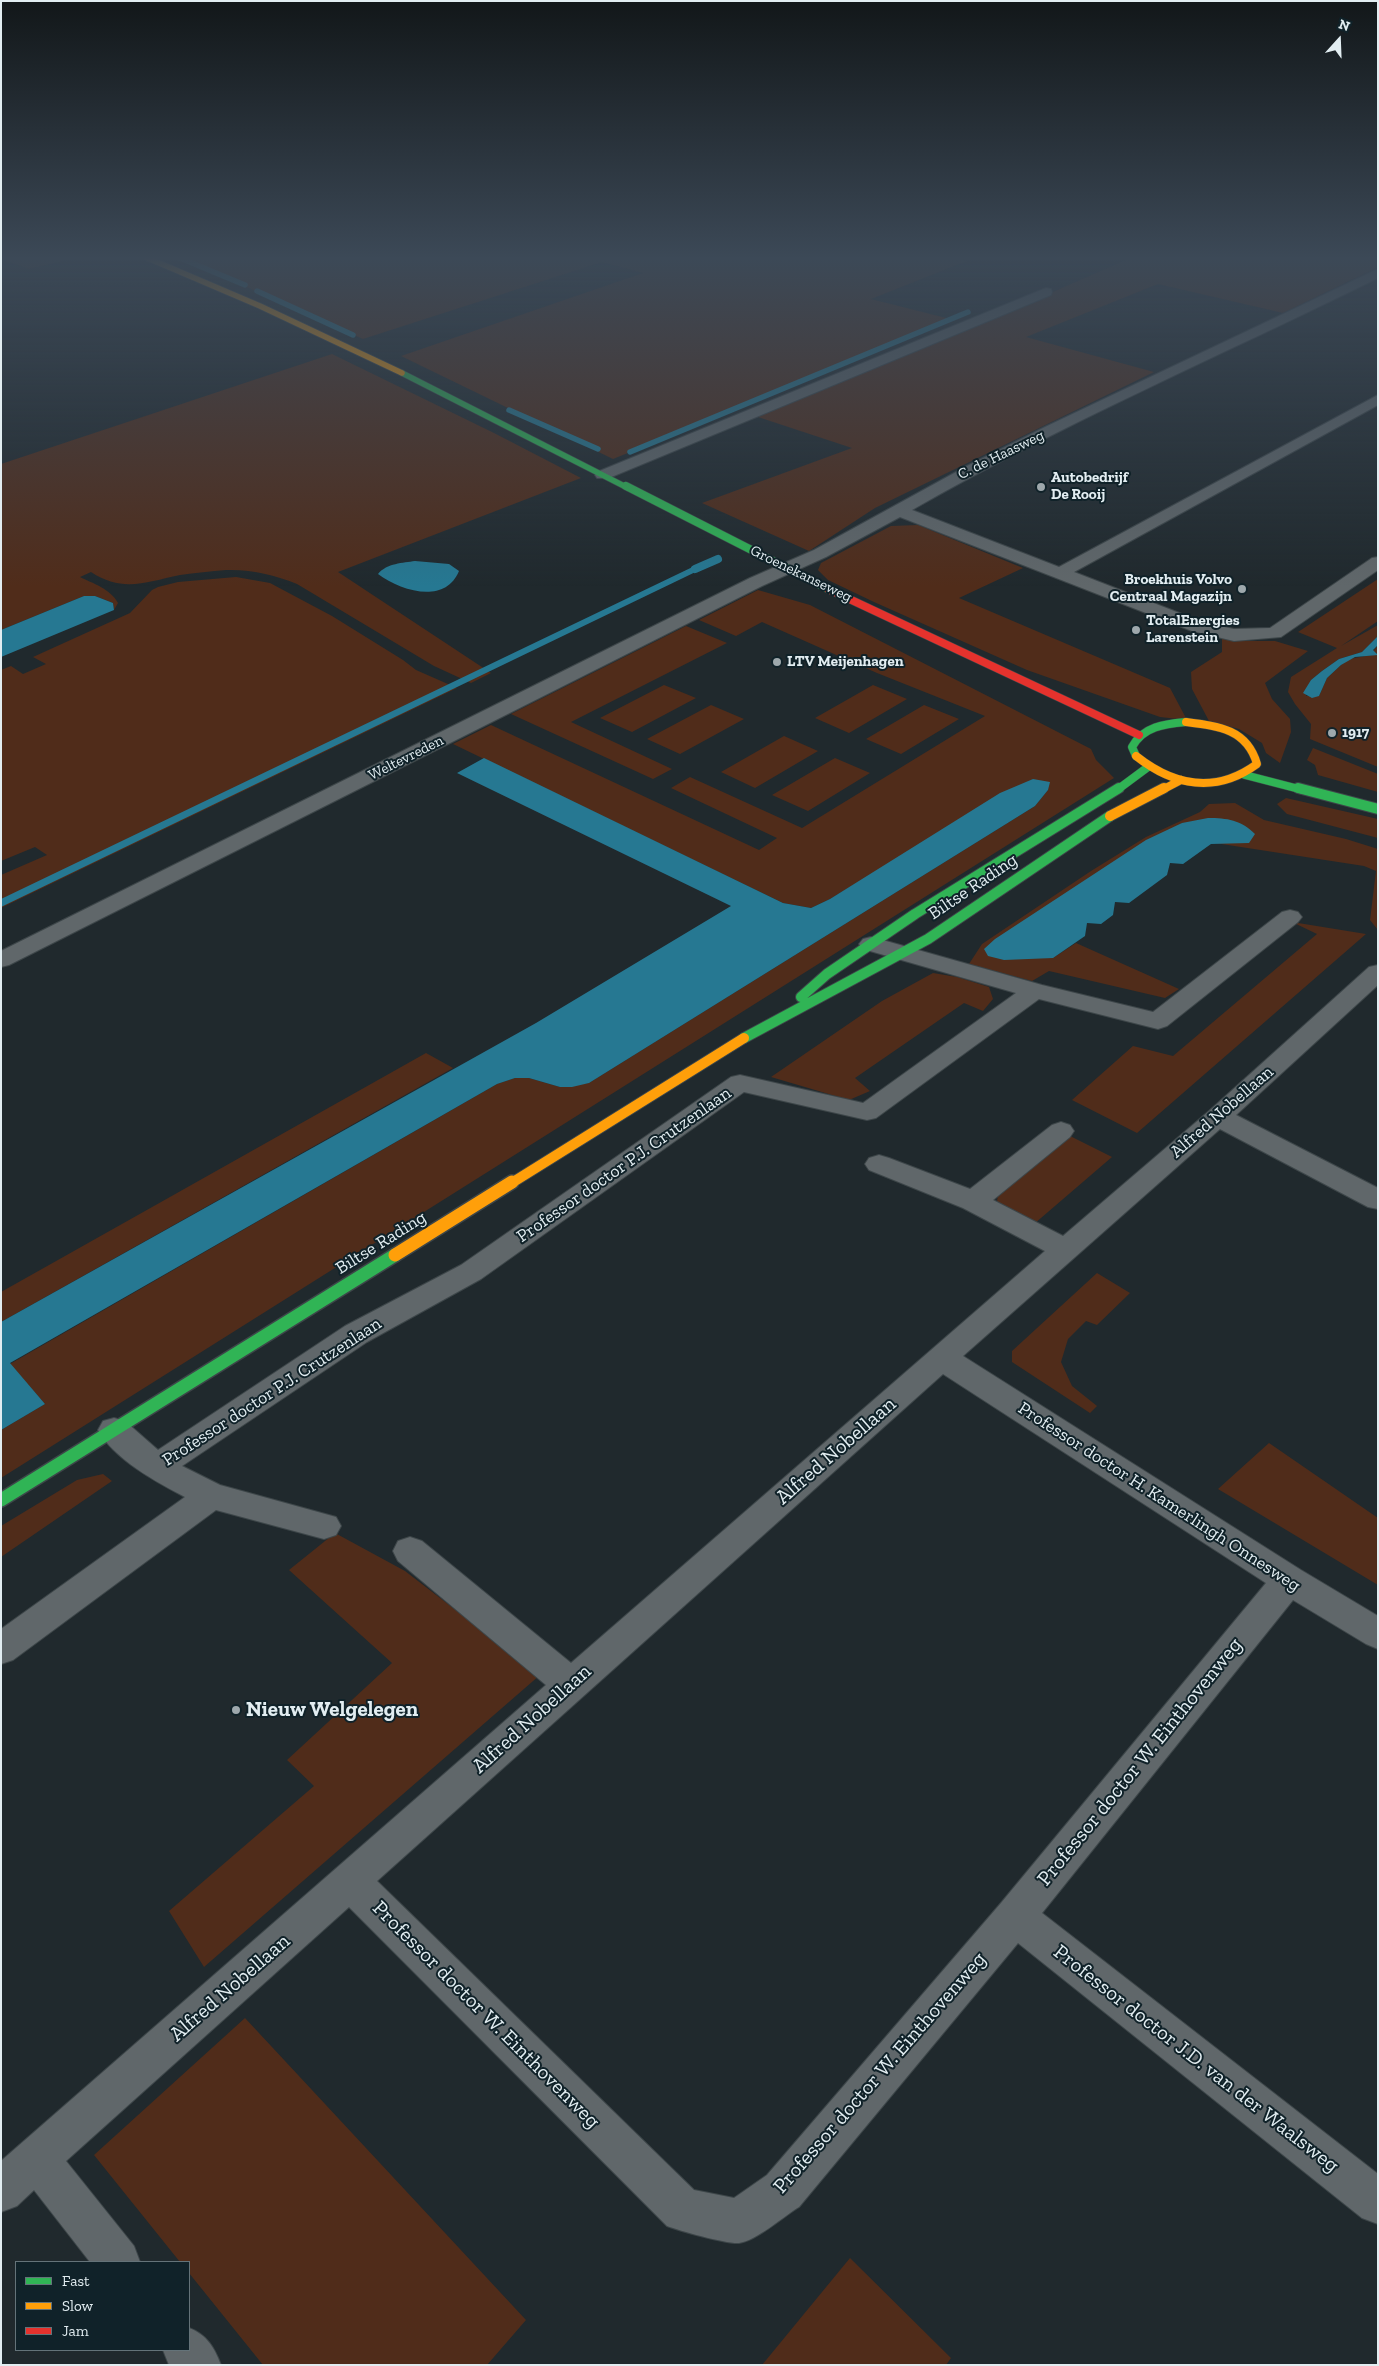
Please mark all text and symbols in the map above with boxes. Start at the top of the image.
north arrow [1314,15,1364,65]
text: N [1336,16,1352,35]
street label: C. de Haasweg [955,426,1047,484]
place label: Autobedrijf De Rooij [1051,469,1128,504]
marker: Autobedrijf De Rooij [1035,481,1047,493]
street label: Groenekanseweg [747,542,855,606]
place label: Broekhuis Volvo Centraal Magazijn [1110,571,1232,606]
marker: Broekhuis Volvo Centraal Magazijn [1236,583,1248,595]
place label: TotalEnergies Larenstein [1146,612,1240,647]
marker: TotalEnergies Larenstein [1130,624,1142,636]
place label: LTV Meijenhagen [787,653,904,671]
marker: LTV Meijenhagen [771,656,783,668]
place label: 1917 [1342,724,1369,742]
marker: 1917 [1326,727,1338,739]
street label: Weltevreden [366,731,446,785]
street label: Biltse Rading [924,849,1022,925]
street label: Alfred Nobellaan [1166,1061,1278,1163]
street label: Professor doctor P.J. Crutzenlaan [513,1083,735,1247]
street label: Biltse Rading [332,1207,430,1279]
street label: Professor doctor P.J. Crutzenlaan [158,1313,386,1471]
street label: Alfred Nobellaan [771,1392,901,1510]
street label: Professor doctor H. Kamerlingh Onnesweg [1014,1397,1304,1597]
street label: Professor doctor W. Einthovenweg [1032,1633,1248,1891]
street label: Alfred Nobellaan [467,1659,597,1779]
place label: Nieuw Welgelegen [246,1697,418,1723]
marker: Nieuw Welgelegen [230,1704,242,1716]
street label: Professor doctor W. Einthovenweg [367,1896,605,2134]
street label: Alfred Nobellaan [165,1929,295,2047]
street label: Professor doctor J.D. van der Waalsweg [1048,1940,1344,2178]
street label: Professor doctor W. Einthovenweg [768,1947,992,2199]
legend [15,2261,190,2351]
text: Fast [62,2272,90,2290]
text: Slow [62,2297,93,2315]
text: Jam [62,2322,89,2340]

